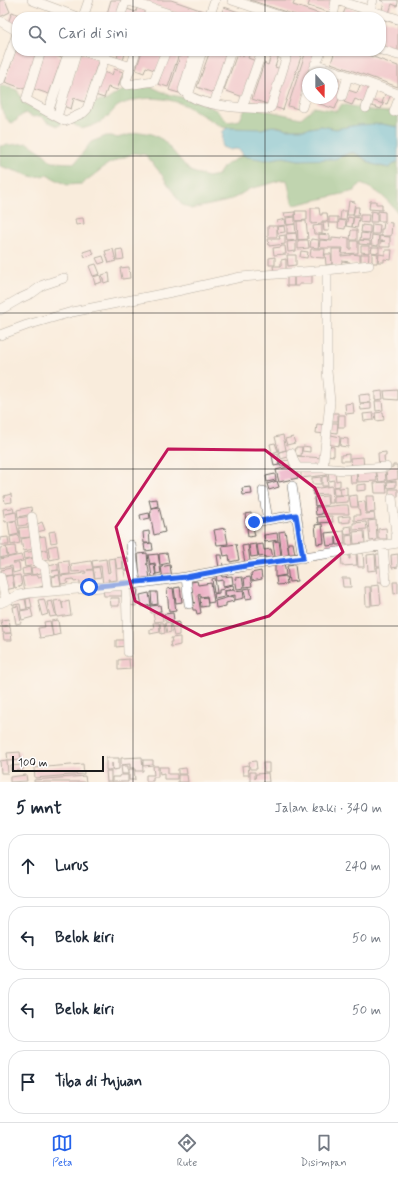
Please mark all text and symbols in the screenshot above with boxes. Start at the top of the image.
search box [12,12,386,56]
icon: search [26,23,48,45]
text: Cari di sini [58,24,128,44]
north arrow [302,68,338,104]
route end [245,513,263,531]
route start [80,578,98,596]
scale bar [12,754,104,773]
text: 100 m [18,756,48,770]
text: 5 mnt [16,797,62,819]
text: Jalan kaki · 340 m [275,800,382,817]
icon: ahead [17,855,39,877]
text: Lurus [55,856,88,876]
text: 240 m [345,858,381,875]
icon: left [17,927,39,949]
text: Belok kiri [55,928,114,948]
text: 50 m [352,930,381,947]
icon: left [17,999,39,1021]
text: Belok kiri [55,1000,114,1020]
text: 50 m [352,1002,381,1019]
icon: arrive [17,1071,39,1093]
text: Tiba di tujuan [55,1072,142,1092]
tab: Peta [51,1132,73,1170]
tab: Rute [176,1132,198,1170]
tab: Disimpan [300,1132,347,1170]

